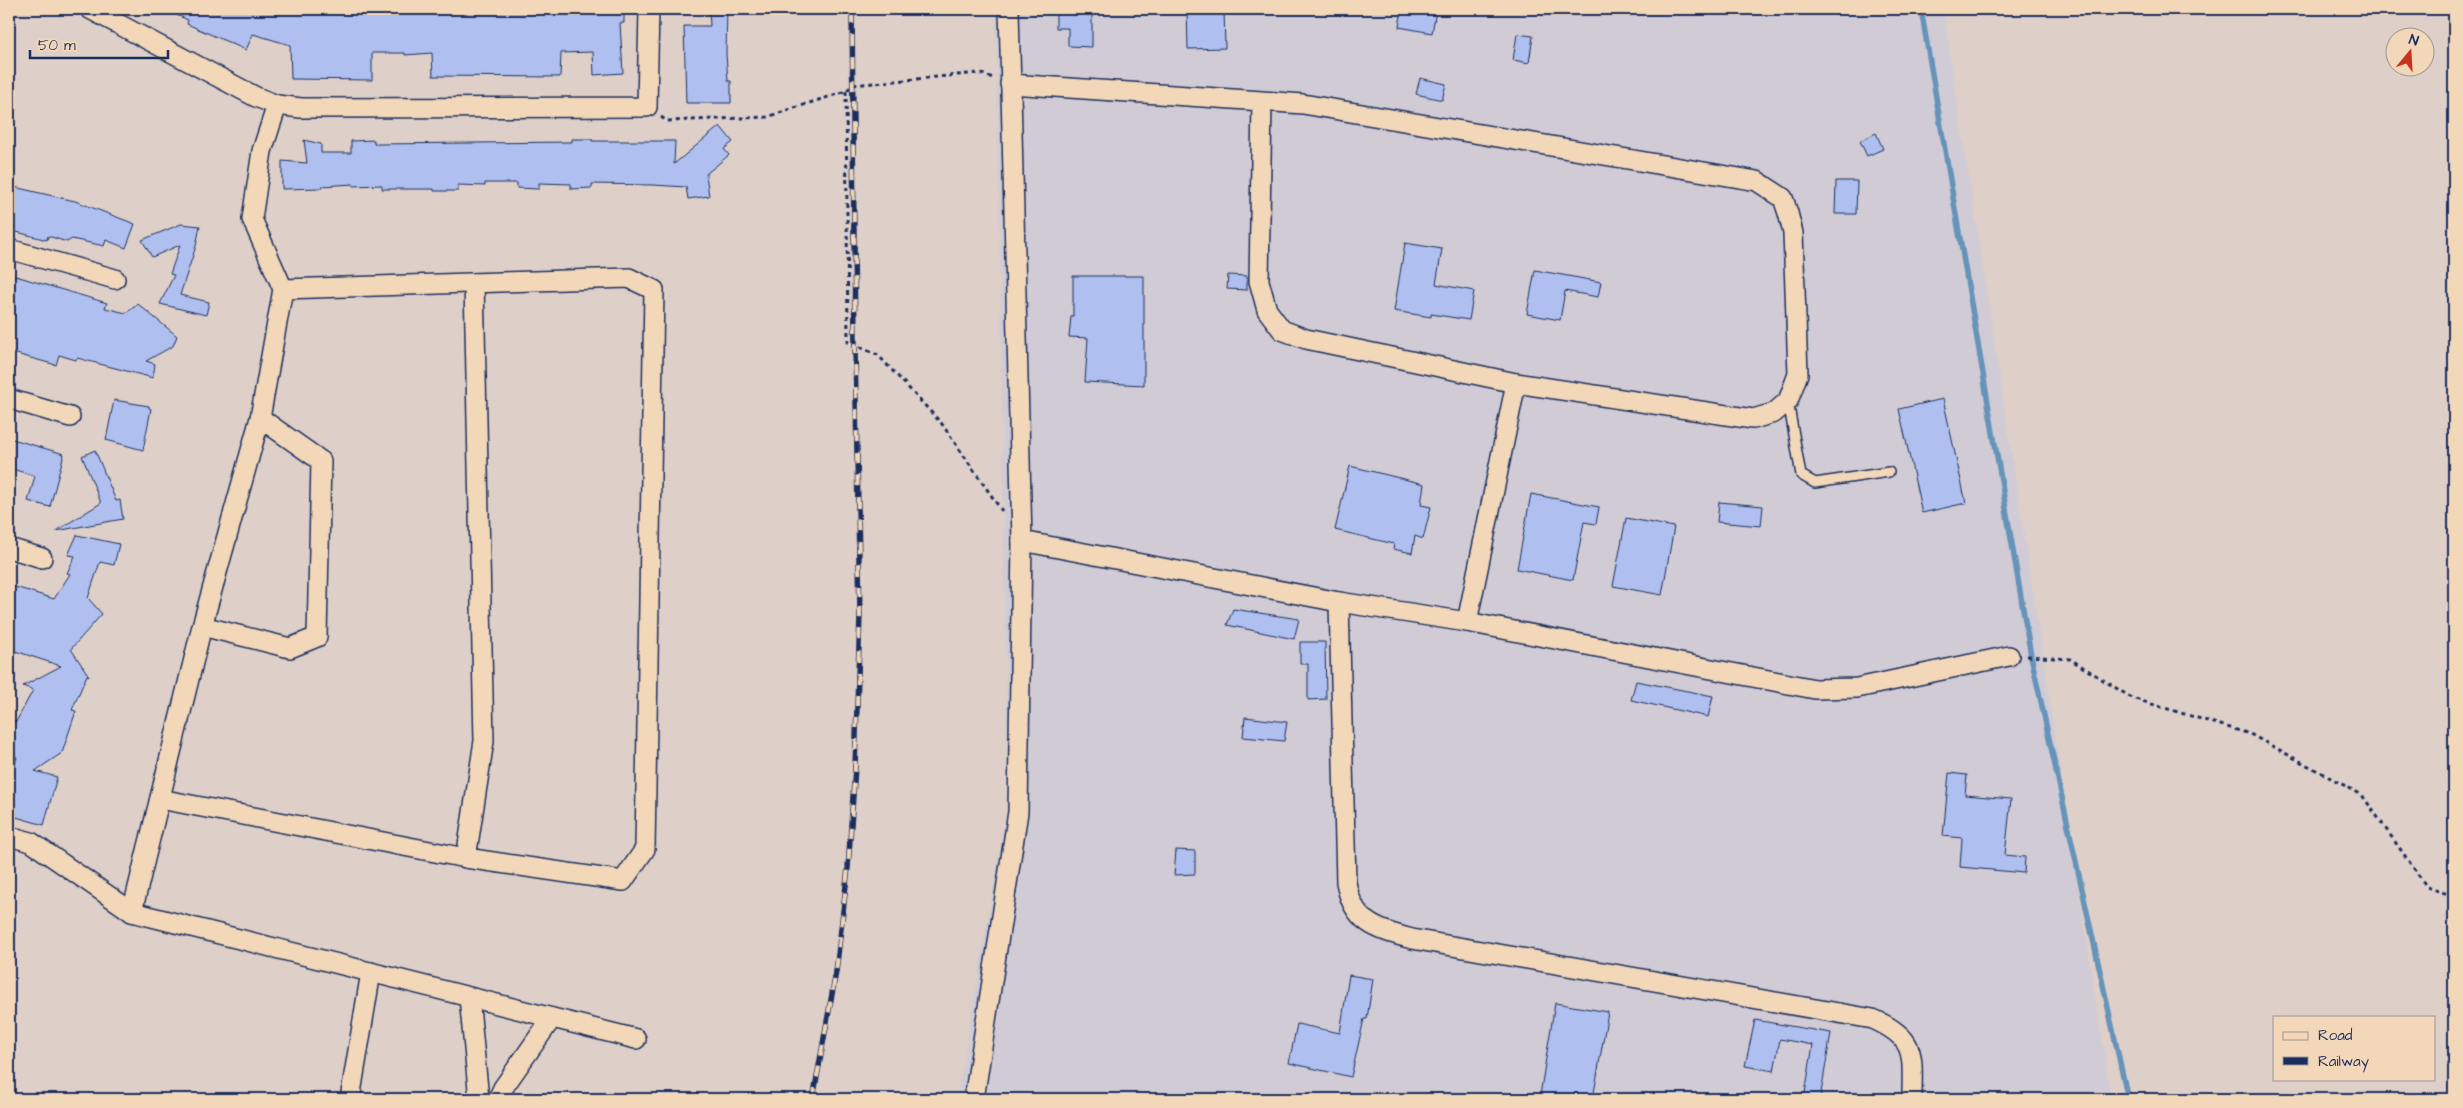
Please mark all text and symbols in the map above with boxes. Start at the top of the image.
scale bar [30,28,168,60]
north arrow [2386,28,2436,78]
text: N [2406,30,2421,52]
text: 50 m [38,35,76,56]
legend [2273,1016,2436,1080]
text: Road [2318,1025,2353,1046]
text: Railway [2318,1051,2369,1073]

